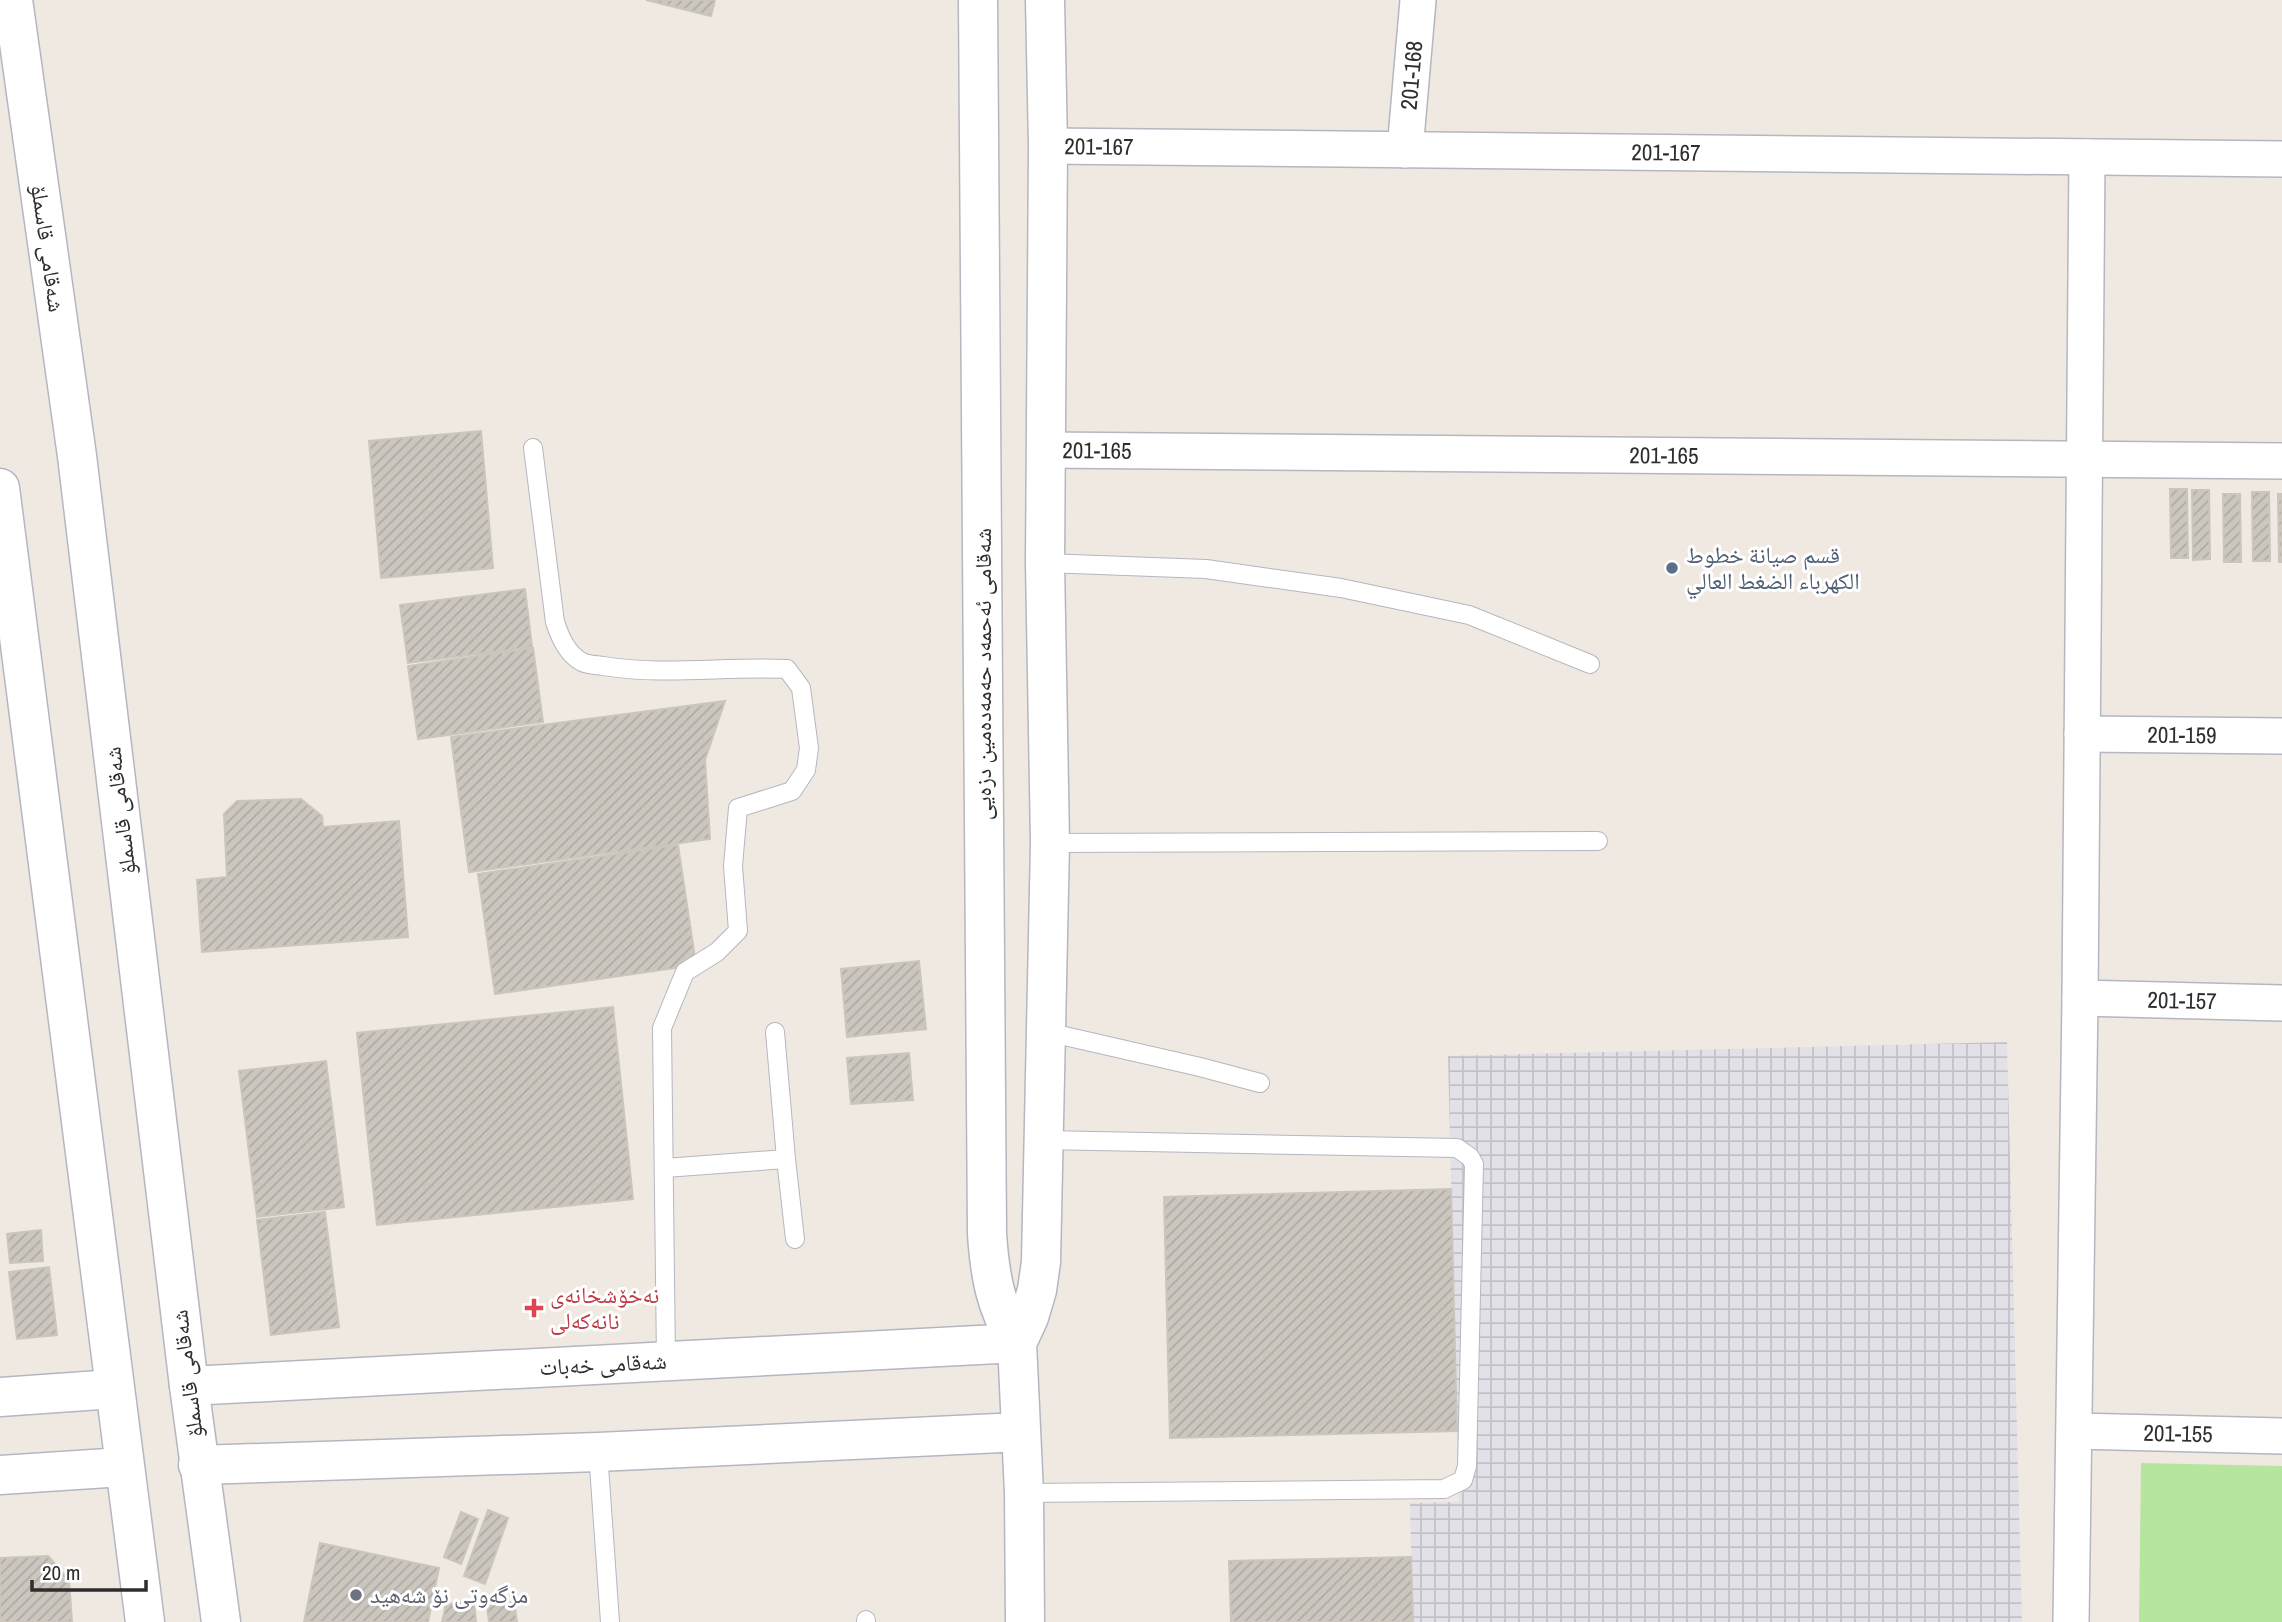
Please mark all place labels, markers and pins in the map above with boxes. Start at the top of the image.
place label: قسم صيانة خطوط الكهرباء الضغط العالي [1686,539,1860,600]
marker: قسم صيانة خطوط الكهرباء الضغط العالي [1664,560,1680,576]
place label: نەخۆشخانەی نانەکەلی [550,1279,659,1336]
marker: نەخۆشخانەی نانەکەلی [524,1298,544,1318]
place label: مزگەوتی نۆ شەهید [370,1579,528,1610]
marker: مزگەوتی نۆ شەهید [348,1587,364,1603]

